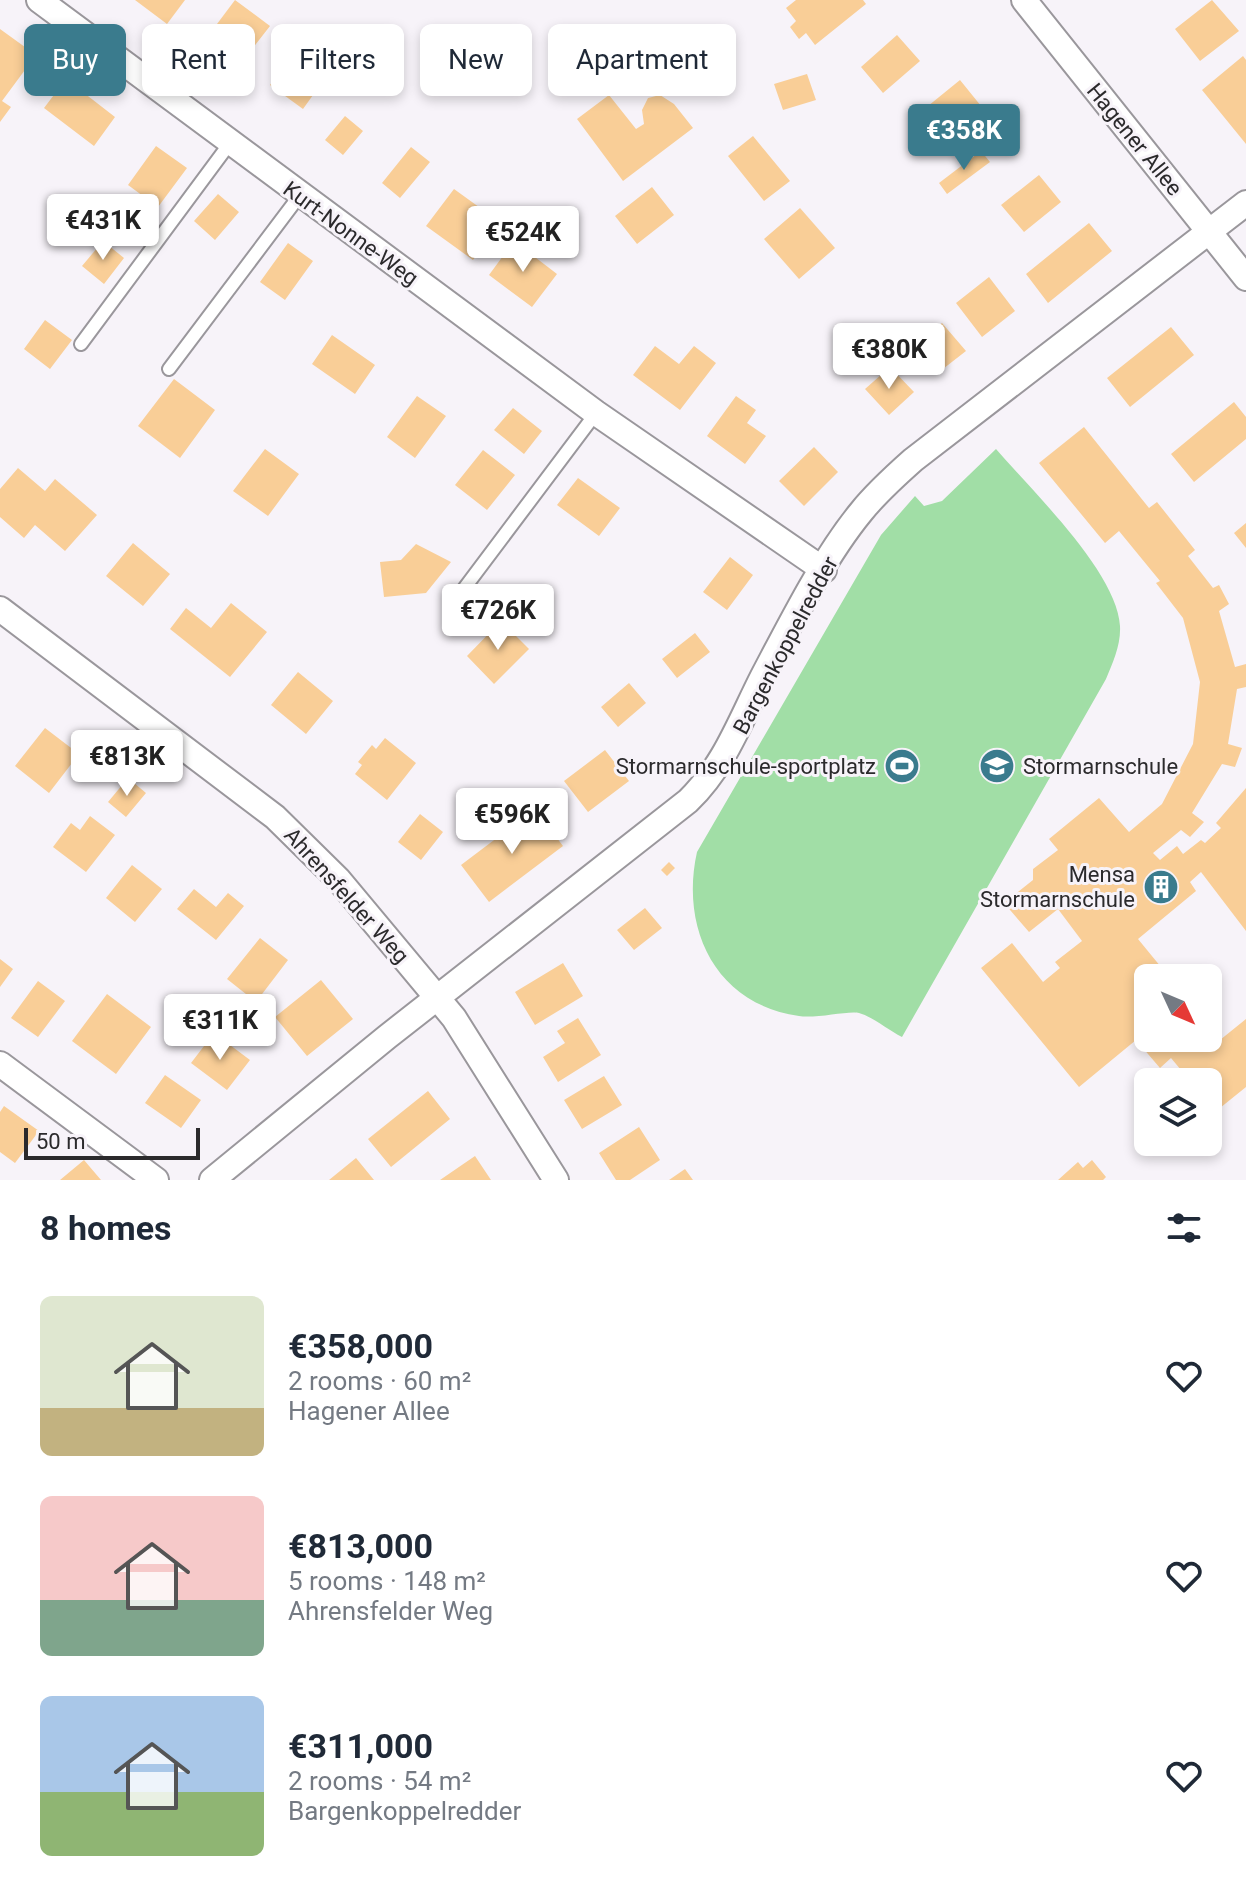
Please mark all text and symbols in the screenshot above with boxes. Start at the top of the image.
chip: Buy [24,24,126,96]
chip: Rent [142,24,255,96]
chip: Filters [271,24,404,96]
chip: New [420,24,532,96]
chip: Apartment [548,24,736,96]
street label: Hagener Allee [1082,78,1187,200]
pin: €358K [908,104,1020,172]
text: €358K [926,115,1002,145]
street label: Kurt-Nonne-Weg [278,176,423,291]
pin: €431K [47,194,159,262]
text: €431K [65,205,141,235]
pin: €524K [467,206,579,274]
text: €524K [485,217,561,247]
pin: €380K [833,323,945,391]
text: €380K [851,334,927,364]
street label: Bargenkoppelredder [728,552,843,738]
pin: €726K [442,584,554,652]
text: €726K [460,595,536,625]
pin: €813K [71,730,183,798]
text: €813K [89,741,165,771]
sports icon: Stormarnschule-sportplatz [883,747,921,785]
school or university icon: Stormarnschule [978,747,1016,785]
place label: Stormarnschule-sportplatz [616,754,876,779]
place label: Stormarnschule [1023,754,1178,779]
pin: €596K [456,788,568,856]
text: €596K [474,799,550,829]
street label: Ahrensfelder Weg [279,823,414,968]
place label: Mensa Stormarnschule [980,862,1135,912]
building icon: Mensa Stormarnschule [1142,868,1180,906]
north arrow [1134,964,1222,1052]
map controls [1134,964,1222,1156]
pin: €311K [164,994,276,1062]
text: €311K [182,1005,258,1035]
button: layers [1134,1068,1222,1156]
scale bar [24,1124,200,1160]
text: 50 m [36,1129,85,1154]
icon: filters [1162,1206,1206,1250]
text: 8 homes [40,1208,171,1248]
text: €358,000 [288,1326,433,1366]
icon: home [104,1328,200,1424]
icon: heart [1162,1354,1206,1398]
text: 2 rooms · 60 m² [288,1366,471,1396]
text: Hagener Allee [288,1396,450,1426]
text: €813,000 [288,1526,433,1566]
icon: home [104,1528,200,1624]
icon: heart [1162,1554,1206,1598]
text: 5 rooms · 148 m² [288,1566,486,1596]
text: Ahrensfelder Weg [288,1596,493,1626]
text: €311,000 [288,1726,433,1766]
icon: home [104,1728,200,1824]
icon: heart [1162,1754,1206,1798]
text: 2 rooms · 54 m² [288,1766,471,1796]
text: Bargenkoppelredder [288,1796,521,1826]

